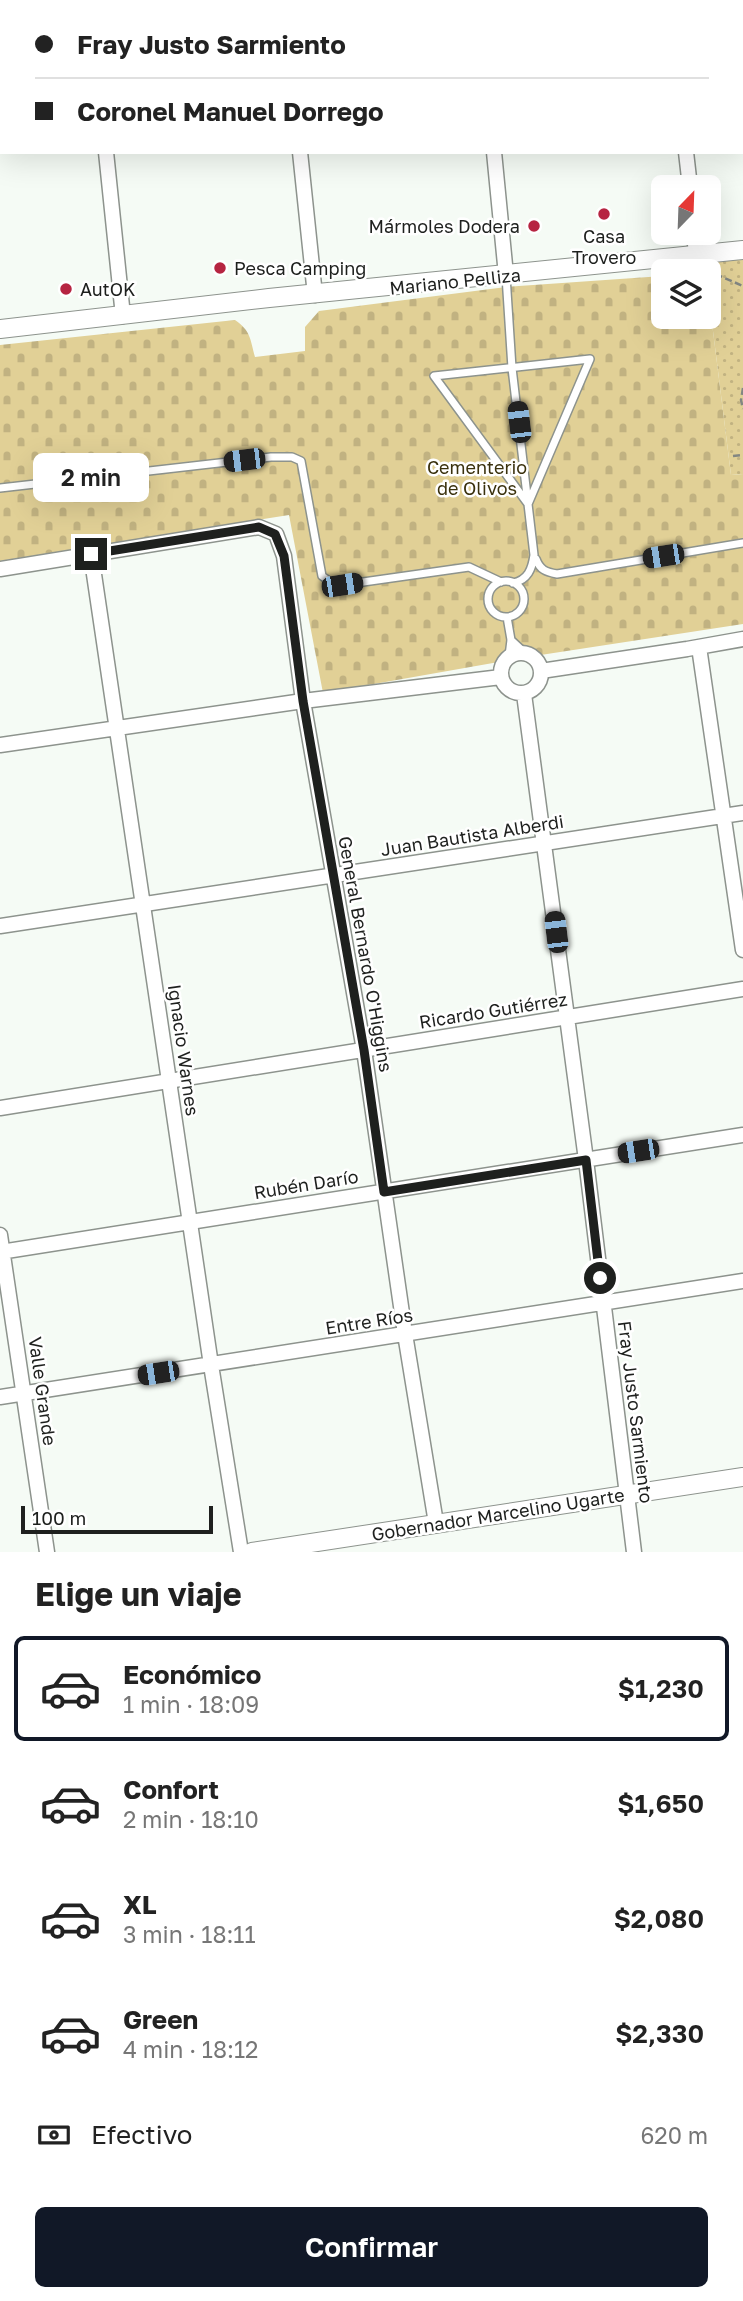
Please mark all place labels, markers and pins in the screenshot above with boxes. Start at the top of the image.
marker: Casa Trovero [596,206,612,222]
place label: Mármoles Dodera [369,215,520,237]
marker: Mármoles Dodera [526,218,542,234]
place label: Casa Trovero [572,225,636,268]
place label: Pesca Camping [234,257,366,279]
marker: Pesca Camping [212,260,228,276]
place label: AutOK [80,278,136,300]
marker: AutOK [58,281,74,297]

